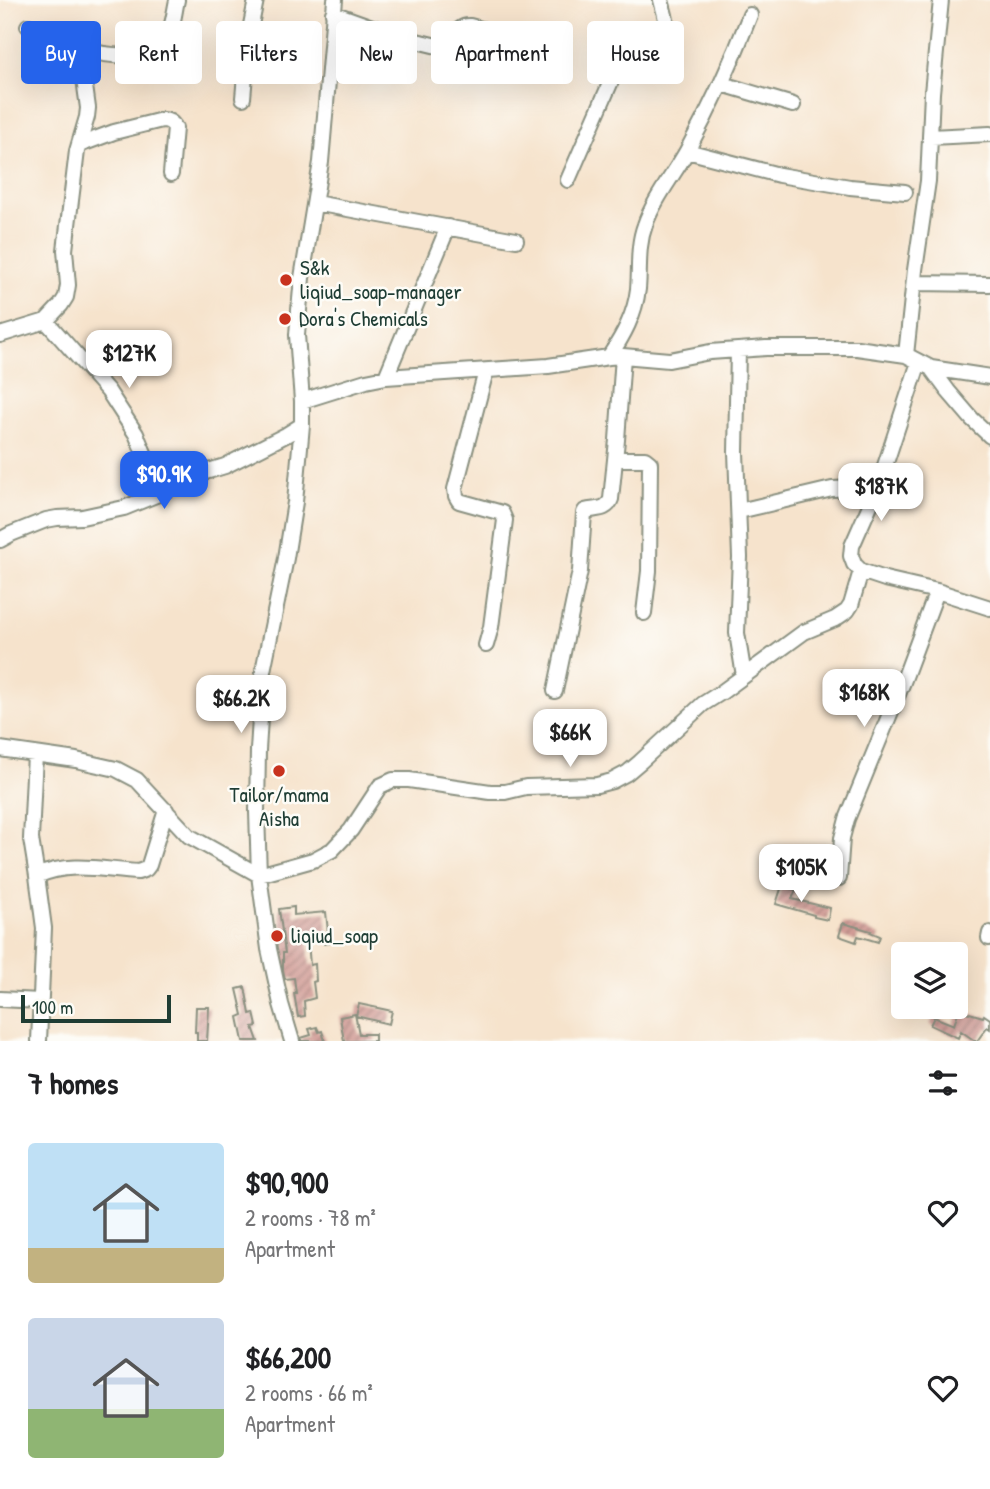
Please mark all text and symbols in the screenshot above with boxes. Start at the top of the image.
chip: Buy [21,21,101,84]
chip: Rent [115,21,202,84]
chip: Filters [216,21,322,84]
chip: New [336,21,417,84]
chip: Apartment [431,21,573,84]
chip: House [587,21,684,84]
place label: S&k liqiud_soap-manager [300,253,462,306]
marker: S&k liqiud_soap-manager [278,272,294,288]
place label: Dora's Chemicals [299,304,428,333]
marker: Dora's Chemicals [277,311,293,327]
pin: $127K [80,330,178,390]
text: $127K [102,337,156,368]
pin: $90.9K [107,452,221,511]
text: $90.9K [136,458,192,489]
pin: $187K [832,463,930,523]
text: $187K [854,470,908,501]
pin: $168K [815,670,913,729]
pin: $66.2K [184,676,298,735]
text: $168K [838,676,890,707]
text: $66.2K [212,682,270,713]
pin: $66K [529,710,611,769]
text: $66K [549,716,591,747]
marker: Tailor/mama Aisha [271,763,287,779]
place label: Tailor/mama Aisha [230,780,328,833]
pin: $105K [752,844,850,904]
text: $105K [775,851,827,882]
place label: liqiud_soap [291,921,378,950]
marker: liqiud_soap [269,928,285,944]
map controls [891,942,968,1019]
button: layers [891,942,968,1019]
scale bar [21,992,172,1024]
text: 100 m [32,994,73,1020]
text: 7 homes [28,1063,118,1103]
icon: filters [924,1064,962,1102]
text: $90,900 [245,1162,329,1202]
icon: home [84,1171,168,1255]
icon: heart [924,1194,962,1232]
text: 2 rooms · 78 m² [245,1202,376,1233]
text: Apartment [245,1233,335,1264]
text: $66,200 [245,1337,331,1377]
icon: home [84,1346,168,1430]
icon: heart [924,1369,962,1407]
text: 2 rooms · 66 m² [245,1377,373,1408]
text: Apartment [245,1408,335,1439]

